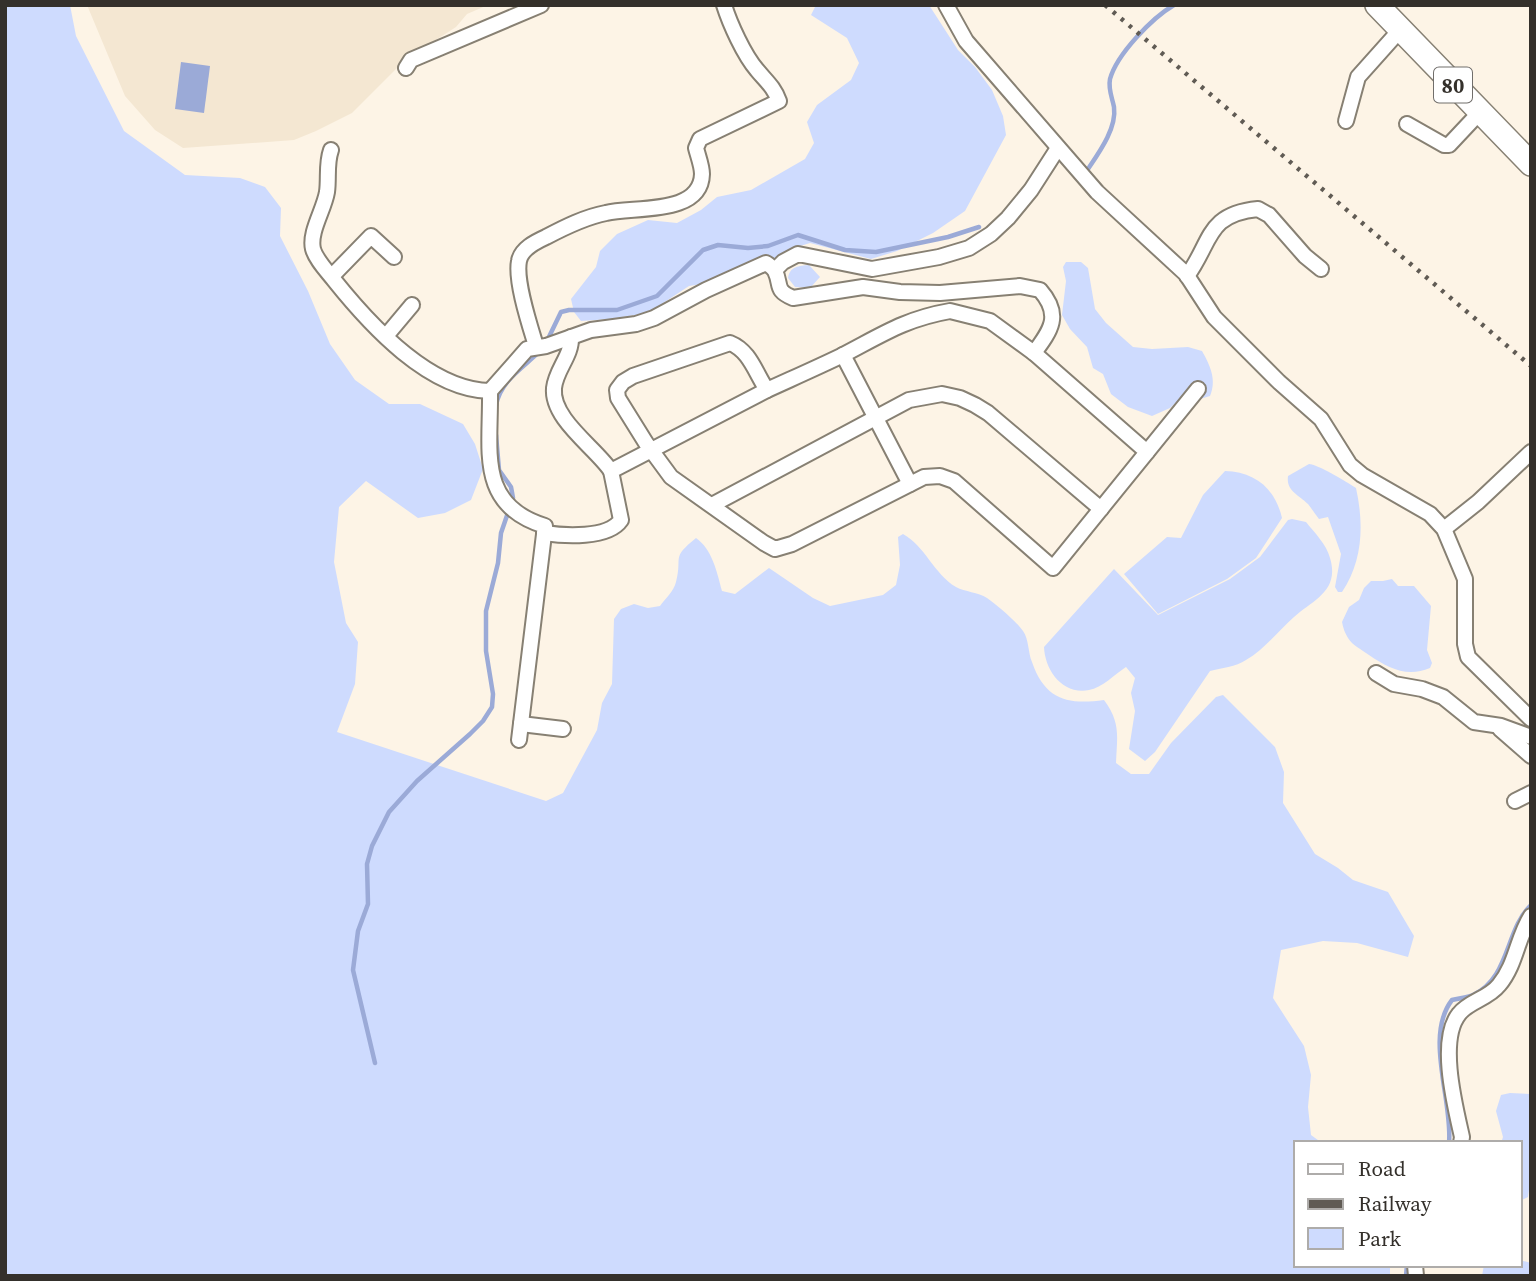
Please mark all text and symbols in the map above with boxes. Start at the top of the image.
road number: 80 [1434,68,1472,102]
legend [1294,1141,1522,1267]
text: Road [1358,1154,1406,1183]
text: Railway [1358,1189,1432,1218]
text: Park [1358,1224,1402,1253]

